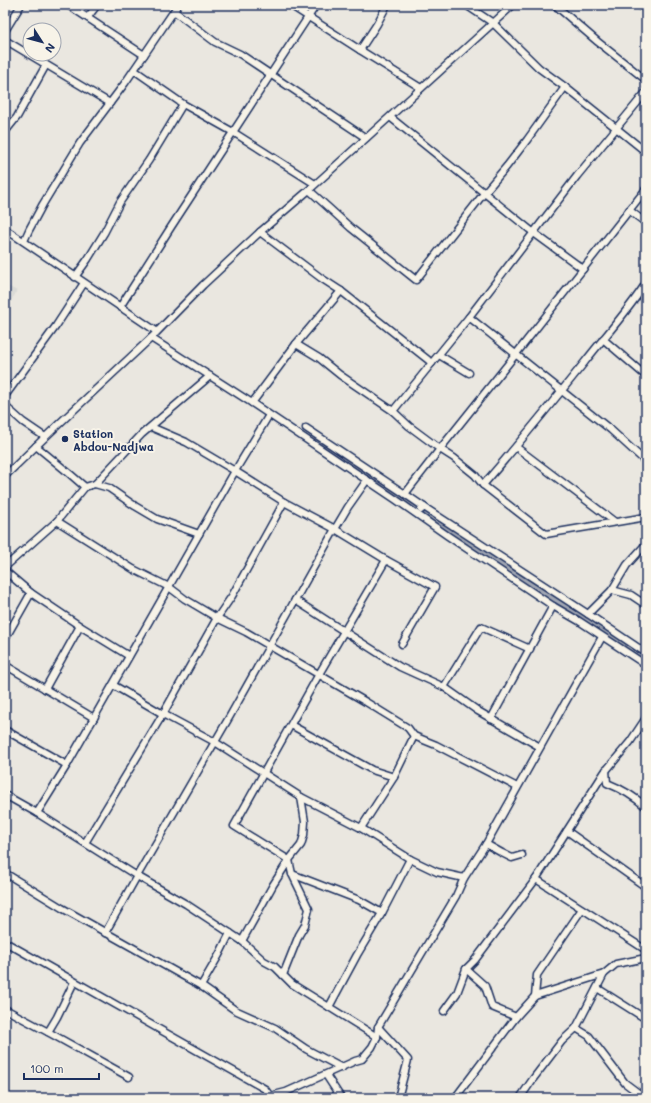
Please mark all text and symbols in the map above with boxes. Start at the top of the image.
north arrow [22,22,62,62]
text: N [42,40,59,56]
place label: Station Abdou-Nadjwa [73,426,154,454]
marker: Station Abdou-Nadjwa [60,434,70,444]
scale bar [24,1055,99,1081]
text: 100 m [30,1060,64,1076]

